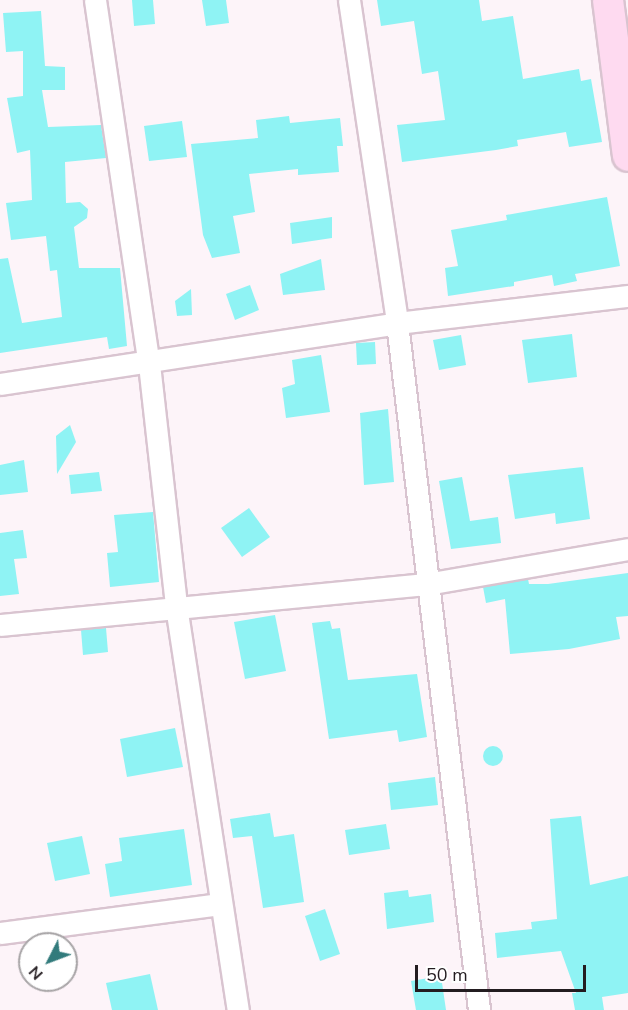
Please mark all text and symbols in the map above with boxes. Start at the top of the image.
north arrow [18,932,78,992]
scale bar [418,953,589,991]
text: N [24,961,48,985]
text: 50 m [426,963,468,987]

